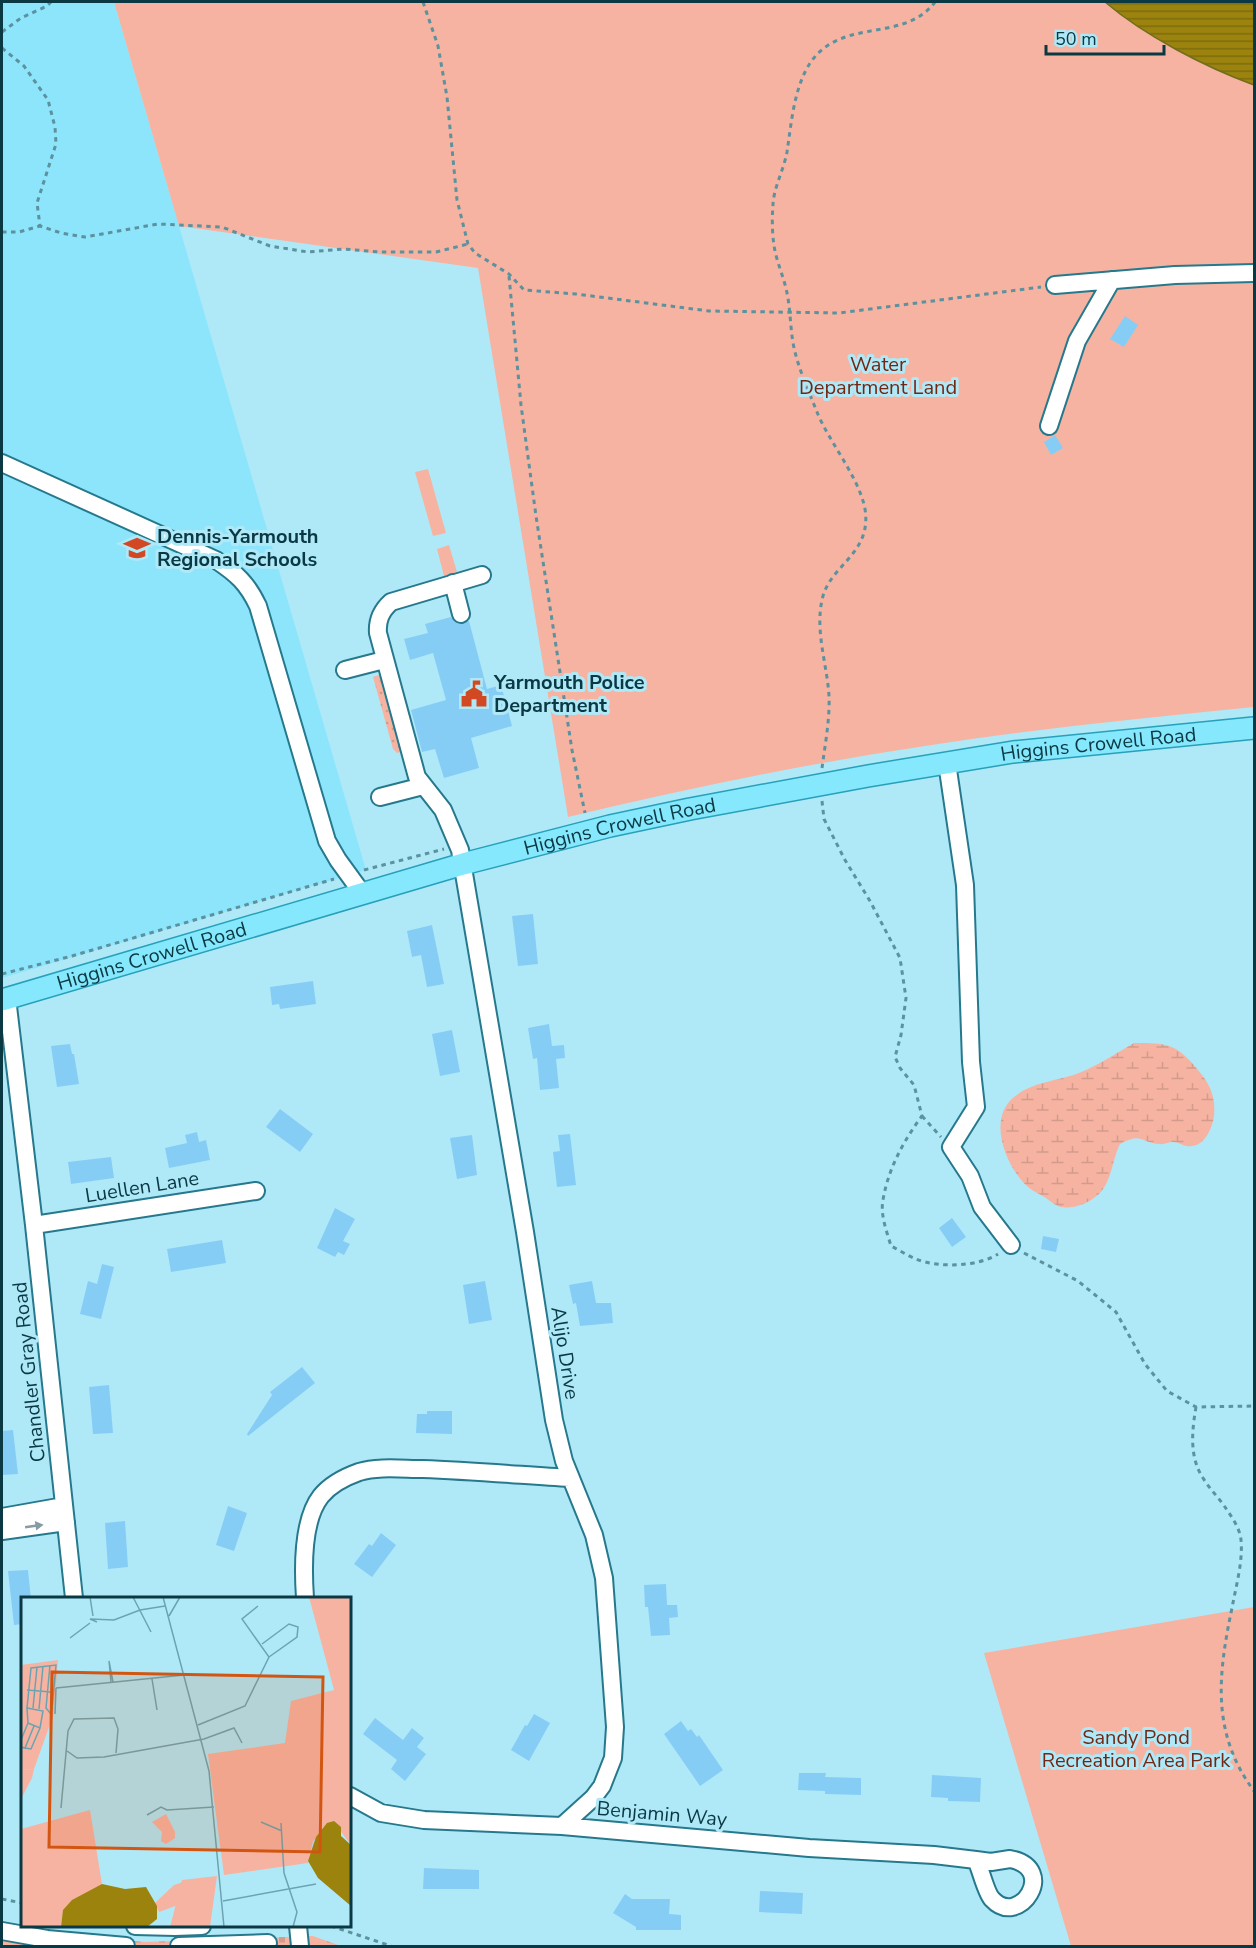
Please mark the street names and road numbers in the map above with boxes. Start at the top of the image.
street label: Higgins Crowell Road [998,720,1197,767]
street label: Higgins Crowell Road [521,791,718,861]
street label: Higgins Crowell Road [54,915,250,997]
street label: Luellen Lane [83,1165,201,1209]
street label: Chandler Gray Road [6,1280,52,1464]
street label: Alijo Drive [544,1305,586,1401]
street label: Benjamin Way [596,1795,729,1833]

